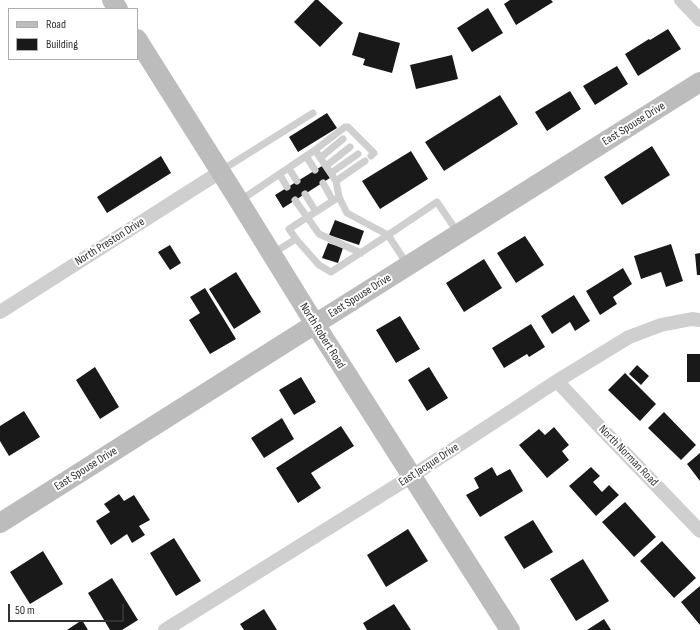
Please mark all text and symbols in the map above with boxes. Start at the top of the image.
legend [8,8,138,60]
text: Road [46,17,66,32]
text: Building [46,37,78,52]
street label: East Spouse Drive [600,99,668,149]
street label: North Preston Drive [73,215,147,269]
street label: East Spouse Drive [326,271,394,321]
street label: North Robert Road [296,300,348,372]
street label: North Norman Road [595,422,661,490]
street label: East Jacque Drive [396,440,462,490]
street label: East Spouse Drive [52,444,120,494]
scale bar [10,596,126,622]
text: 50 m [15,603,35,618]

